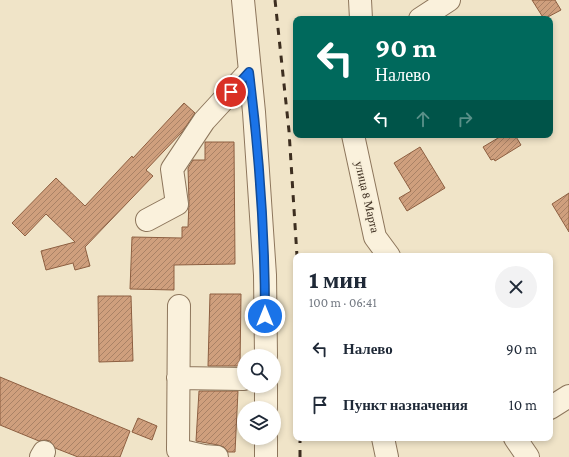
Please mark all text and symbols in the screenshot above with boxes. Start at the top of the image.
icon: left [309,32,361,84]
text: 90 m [375,32,436,63]
text: Налево [375,65,431,85]
pin [214,75,248,109]
icon: arrive [220,81,242,103]
icon: left [370,108,392,130]
icon: ahead [412,108,434,130]
icon: right [454,108,476,130]
street label: улица 8 Марта [352,160,382,235]
text: 1 мин [309,266,367,293]
button: close [495,266,537,308]
position arrow [244,295,286,337]
text: 100 m · 06:41 [309,295,377,310]
icon: left [309,338,331,360]
text: Налево [343,341,393,357]
text: 90 m [506,341,537,357]
map controls [237,349,281,445]
button: search [237,349,281,393]
icon: arrive [309,394,331,416]
text: Пункт назначения [343,397,468,413]
text: 10 m [509,397,537,413]
button: layers [237,401,281,445]

